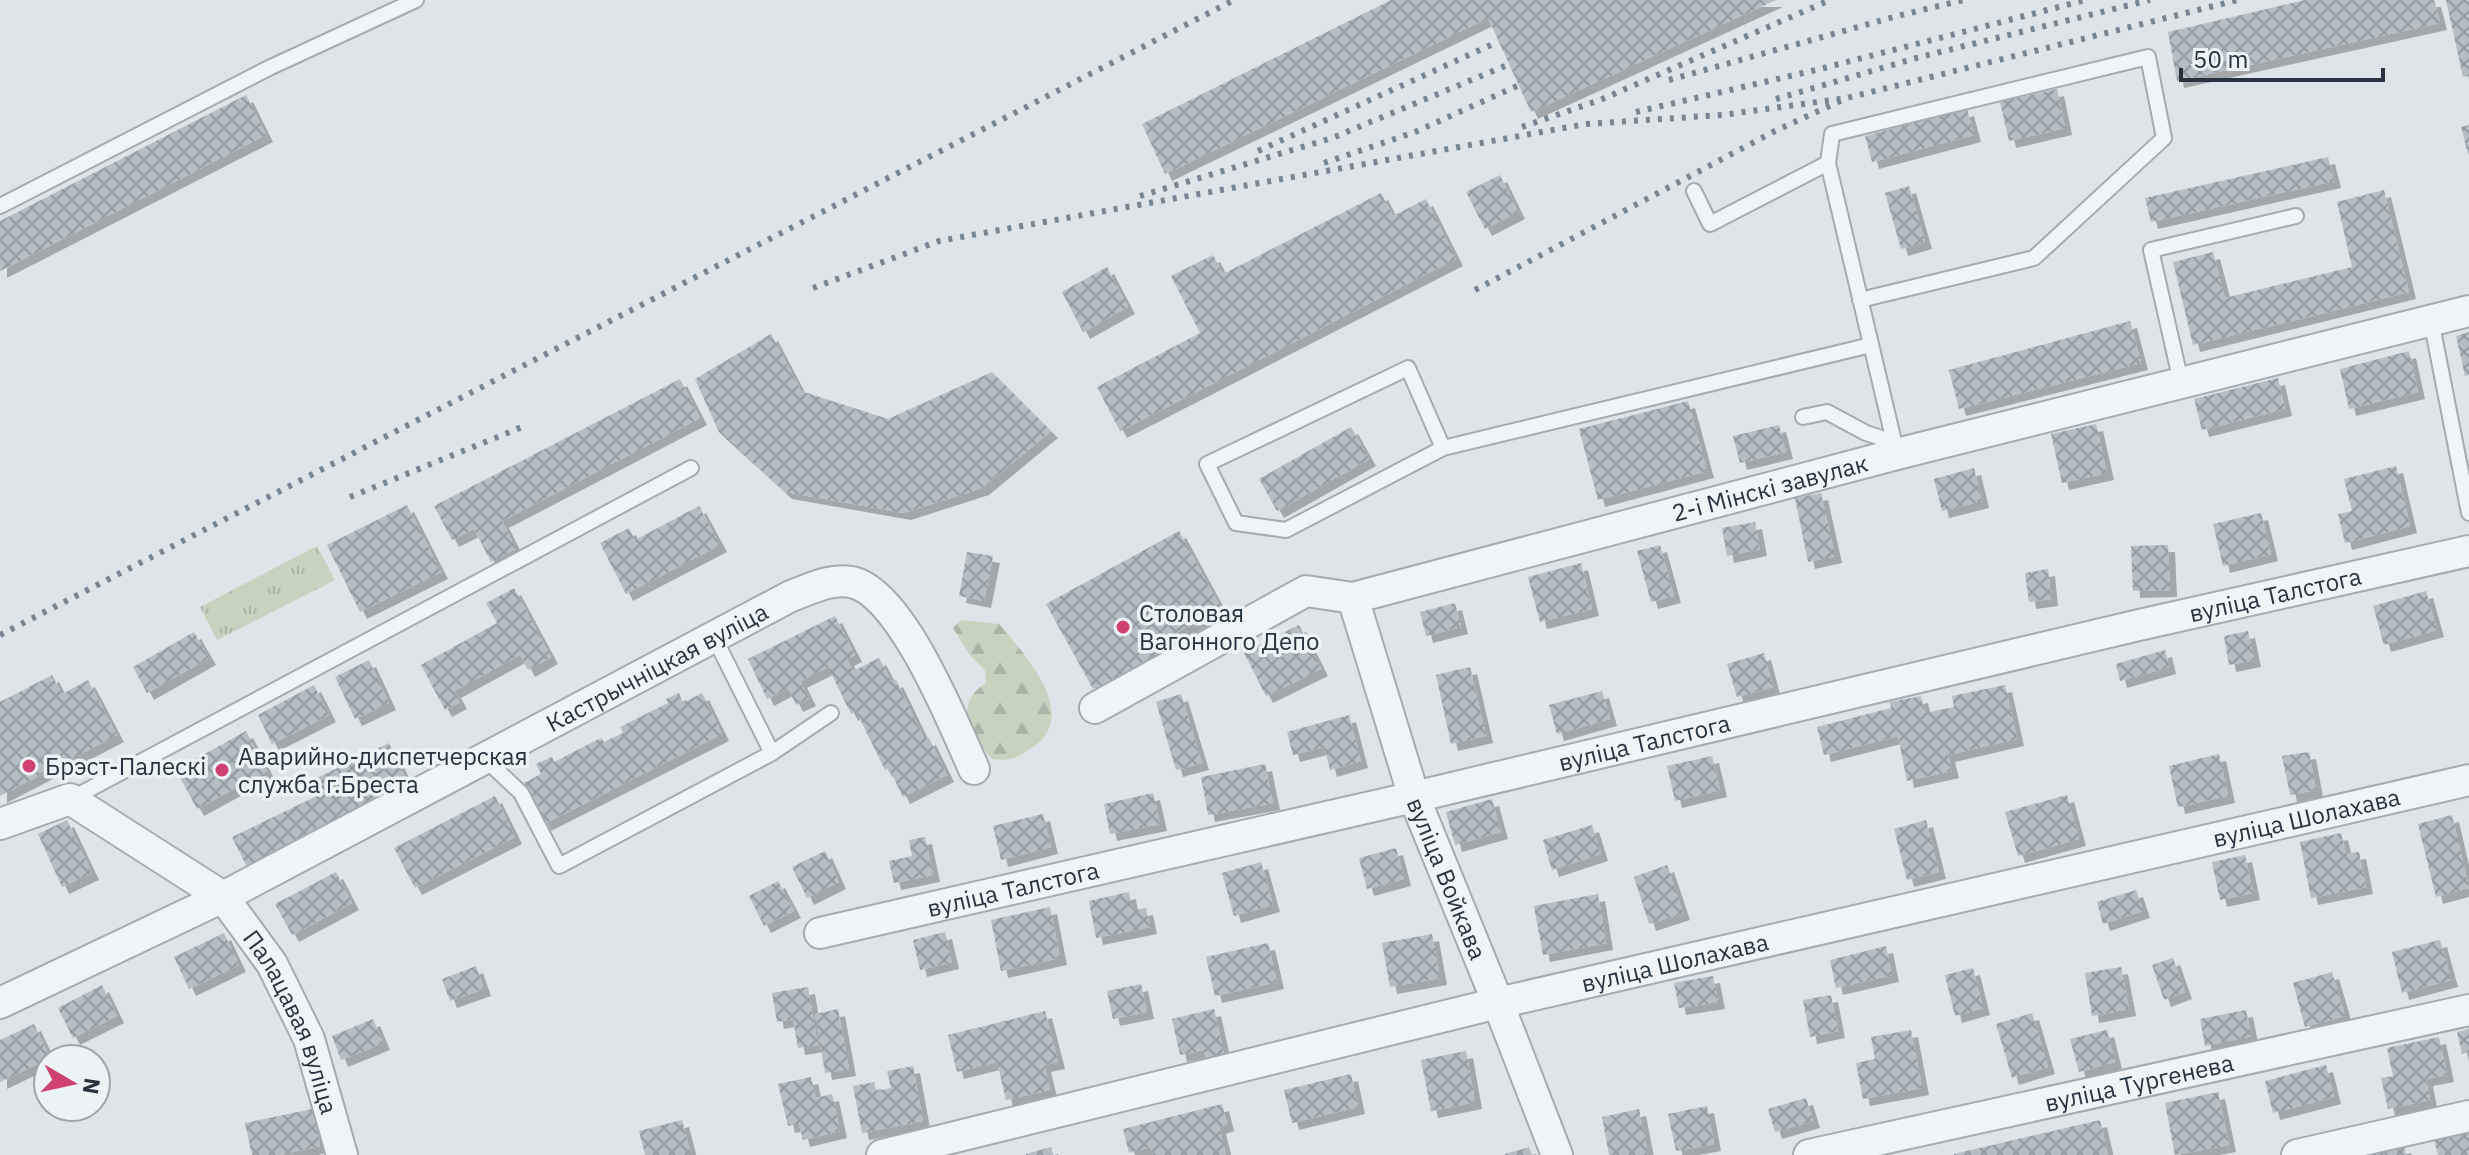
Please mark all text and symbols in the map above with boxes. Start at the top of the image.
scale bar [2181,32,2383,82]
text: 50 m [2193,43,2248,75]
street label: 2-і Мінскі завулак [1668,446,1871,529]
street label: вуліца Талстога [2186,560,2364,629]
street label: Кастрычніцкая вуліца [540,595,774,739]
place label: Столовая Вагонного Депо [1139,597,1319,657]
marker: Столовая Вагонного Депо [1114,618,1132,636]
street label: вуліца Талстога [1555,707,1733,778]
place label: Аварийно-диспетчерская служба г.Бреста [238,740,528,800]
place label: Брэст-Палескі [45,750,206,782]
marker: Брэст-Палескі [20,757,38,775]
marker: Аварийно-диспетчерская служба г.Бреста [213,761,231,779]
street label: вуліца Шолахава [2210,780,2403,854]
street label: вуліца Войкава [1400,792,1495,964]
street label: вуліца Талстога [924,854,1102,924]
street label: Палацавая вуліца [236,923,346,1118]
street label: вуліца Шолахава [1578,925,1772,999]
north arrow [32,1043,112,1123]
street label: вуліца Тургенева [2042,1046,2237,1119]
text: N [77,1076,108,1096]

